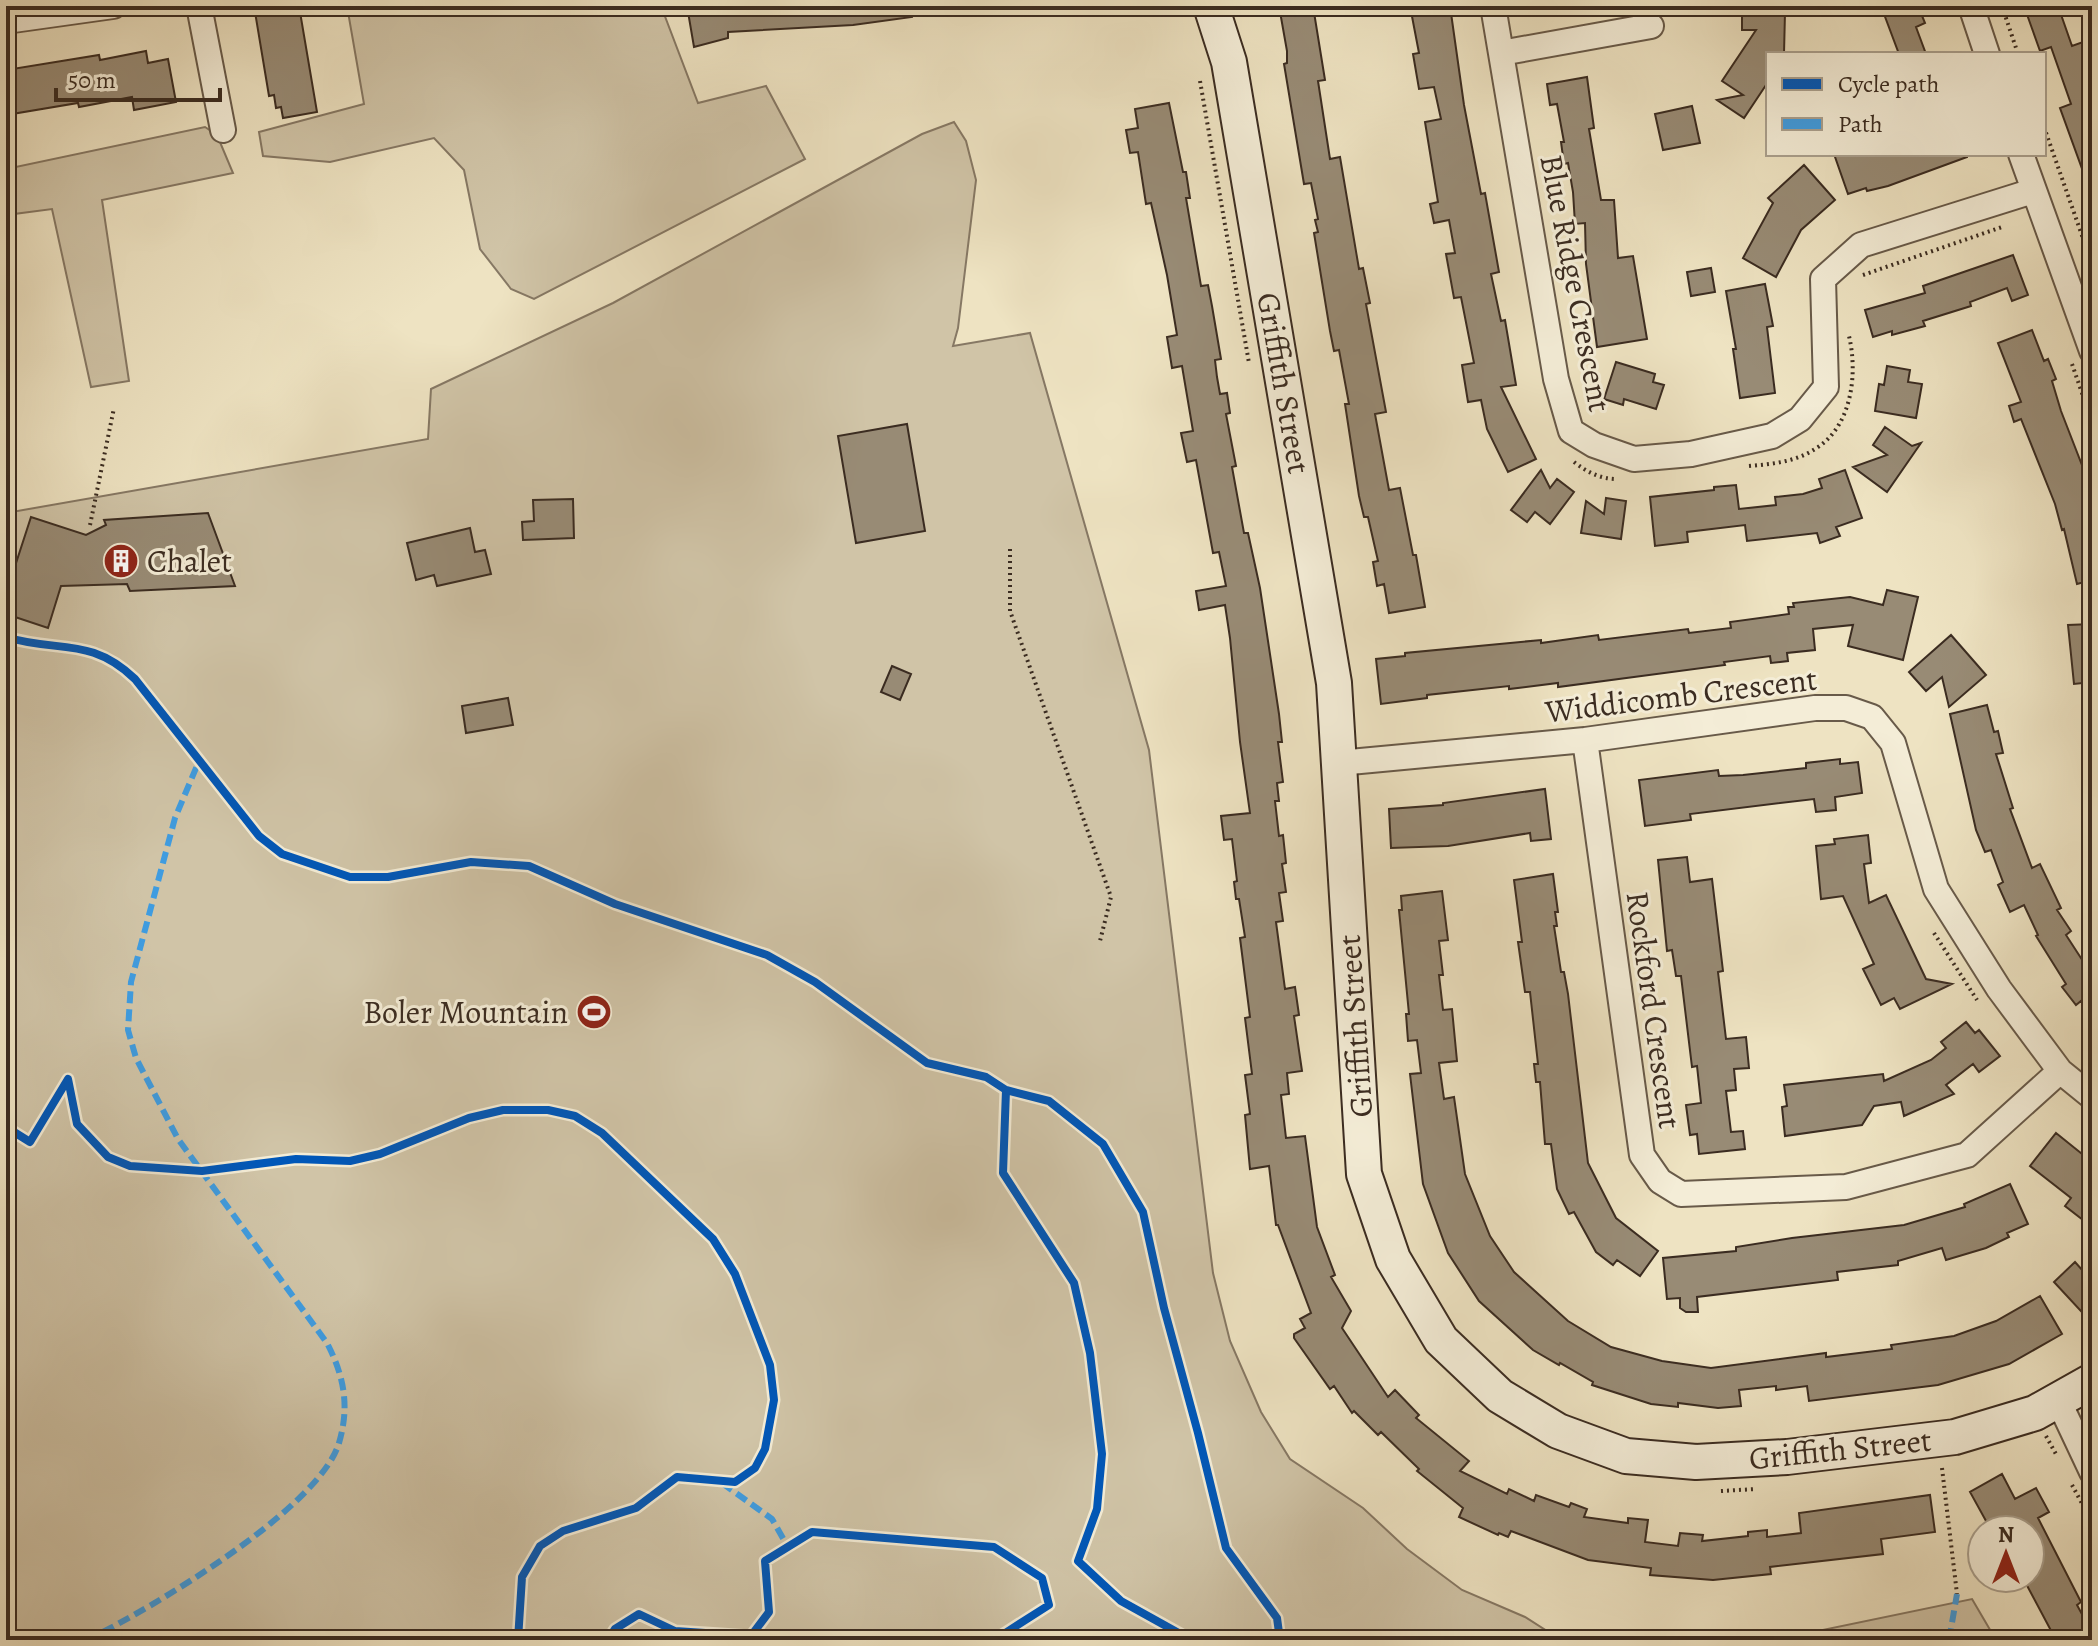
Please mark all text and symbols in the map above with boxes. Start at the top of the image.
scale bar [56,52,220,102]
legend [1766,52,2046,156]
text: 50 m [68,64,116,96]
text: Cycle path [1838,68,1939,100]
text: Path [1838,108,1883,140]
street label: Blue Ridge Crescent [1529,151,1623,415]
street label: Griffith Street [1246,289,1322,477]
place label: Chalet [147,539,232,583]
building icon: Chalet [102,542,140,580]
street label: Widdicomb Crescent [1542,657,1819,734]
street label: Rockford Crescent [1616,888,1692,1132]
street label: Griffith Street [1327,933,1383,1119]
place label: Boler Mountain [363,990,568,1034]
sports icon: Boler Mountain [575,993,613,1031]
street label: Griffith Street [1747,1418,1933,1480]
north arrow [1966,1514,2046,1594]
text: N [1998,1520,2014,1550]

